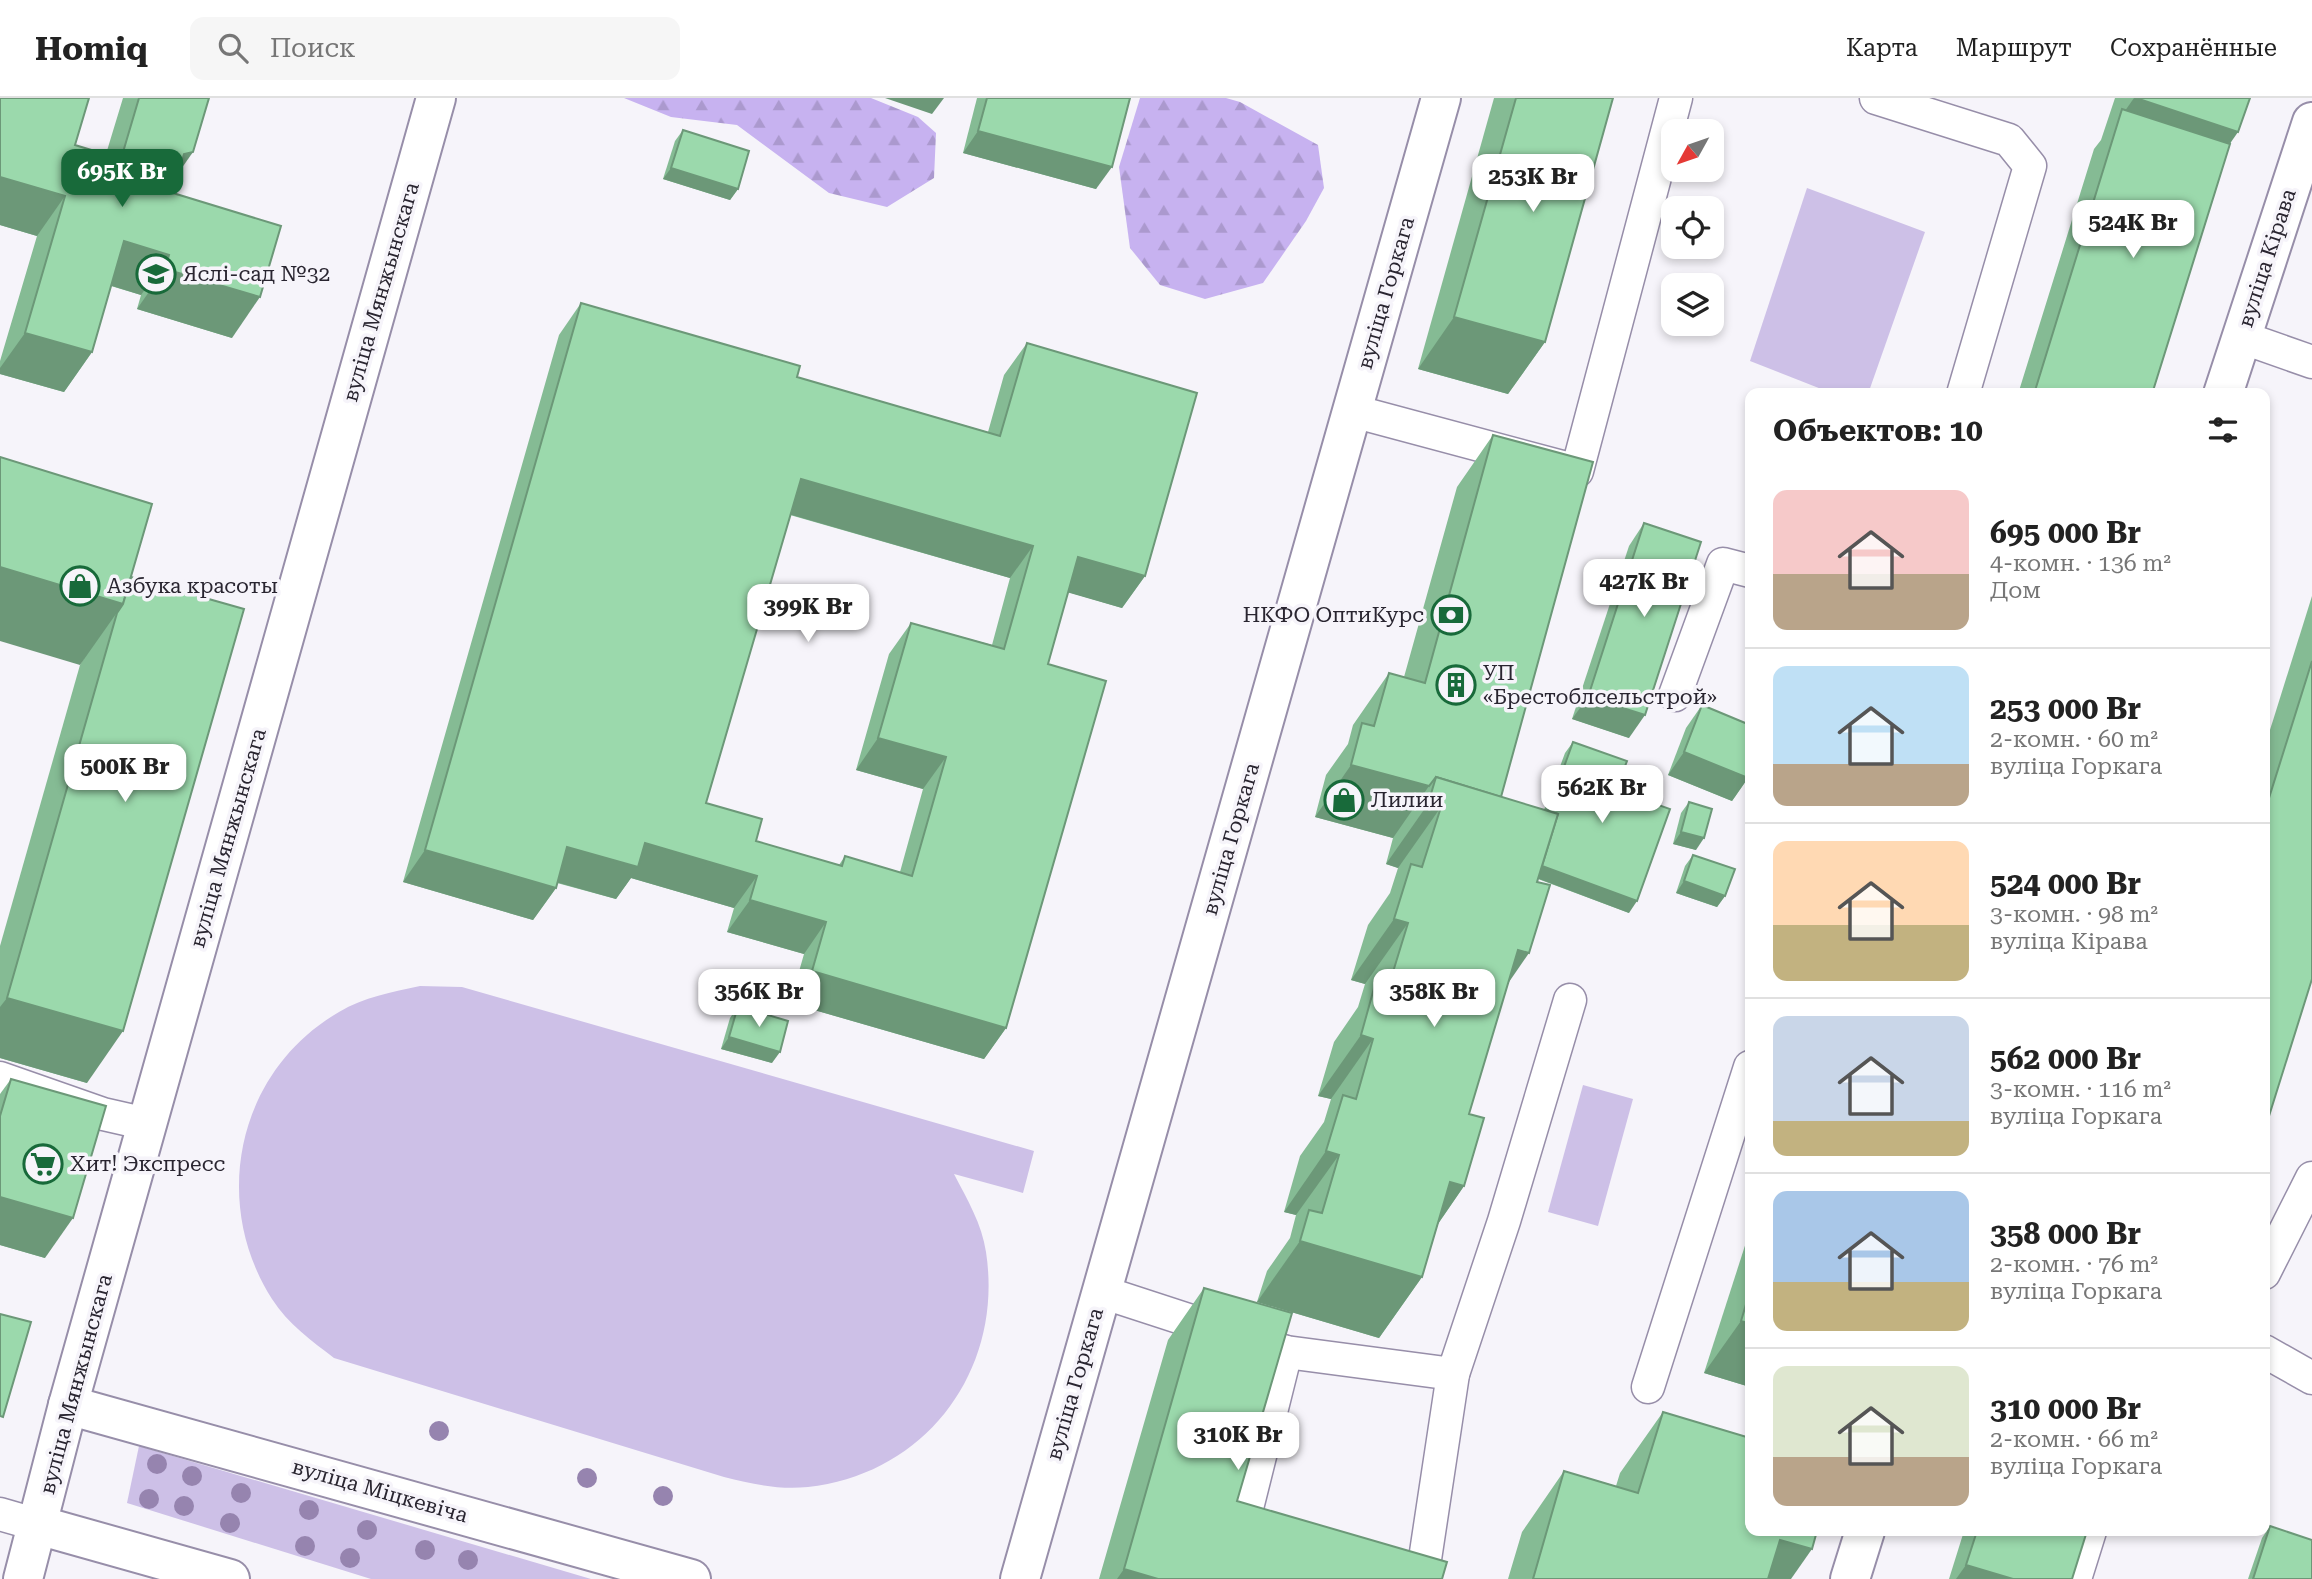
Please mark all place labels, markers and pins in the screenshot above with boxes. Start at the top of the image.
pin: 695K Br [57,150,187,209]
pin: 253K Br [1468,155,1598,214]
pin: 524K Br [2068,200,2198,260]
school or university icon: Яслі-сад №32 [135,253,177,295]
place label: Яслі-сад №32 [183,262,330,286]
pin: 427K Br [1579,560,1709,619]
shop icon: Азбука красоты [59,565,101,607]
place label: Азбука красоты [107,574,278,598]
pin: 399K Br [743,584,873,644]
bank icon: НКФО ОптиКурс [1430,594,1472,636]
place label: НКФО ОптиКурс [1243,603,1424,627]
place label: УП «Брестоблсельстрой» [1483,661,1717,709]
building icon: УП «Брестоблсельстрой» [1435,664,1477,706]
pin: 500K Br [60,744,190,804]
pin: 562K Br [1537,766,1667,825]
shop icon: Лилии [1323,779,1365,821]
place label: Лилии [1371,788,1443,812]
pin: 356K Br [694,970,824,1029]
pin: 358K Br [1369,970,1499,1029]
supermarket icon: Хит! Экспресс [22,1143,64,1185]
place label: Хит! Экспресс [70,1152,225,1176]
pin: 310K Br [1173,1412,1303,1472]

